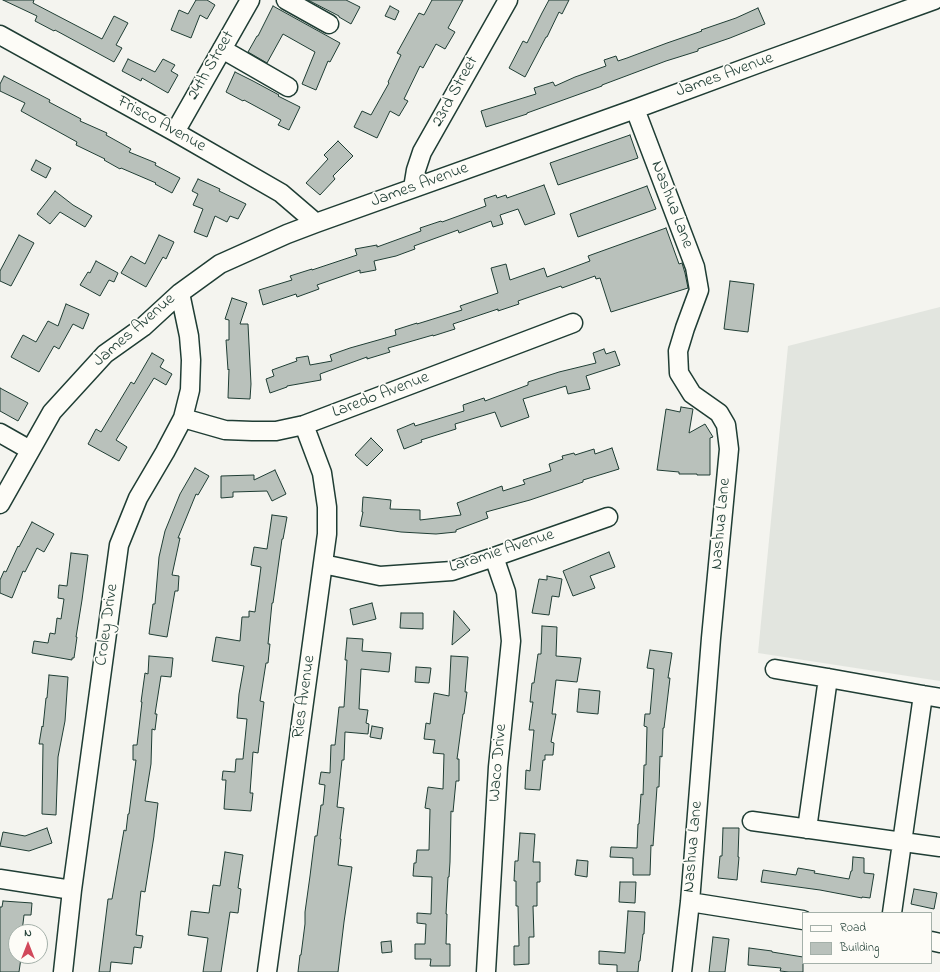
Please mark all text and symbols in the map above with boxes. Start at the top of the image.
street label: 24th Street [184,28,240,104]
street label: James Avenue [674,49,776,103]
street label: 23rd Street [428,53,484,131]
street label: Frisco Avenue [113,92,209,158]
street label: Nashua Lane [645,158,697,252]
street label: James Avenue [369,159,471,213]
street label: James Avenue [90,290,180,372]
street label: Laredo Avenue [330,368,432,424]
street label: Nashua Lane [708,477,736,571]
street label: Laramie Avenue [447,525,557,579]
street label: Croley Drive [92,583,124,667]
street label: Ries Avenue [289,654,321,740]
street label: Waco Drive [485,723,513,803]
street label: Nashua Lane [680,800,708,894]
legend [802,912,932,964]
text: Road [840,919,866,937]
north arrow [8,924,48,964]
text: N [24,925,32,941]
text: Building [840,939,879,957]

